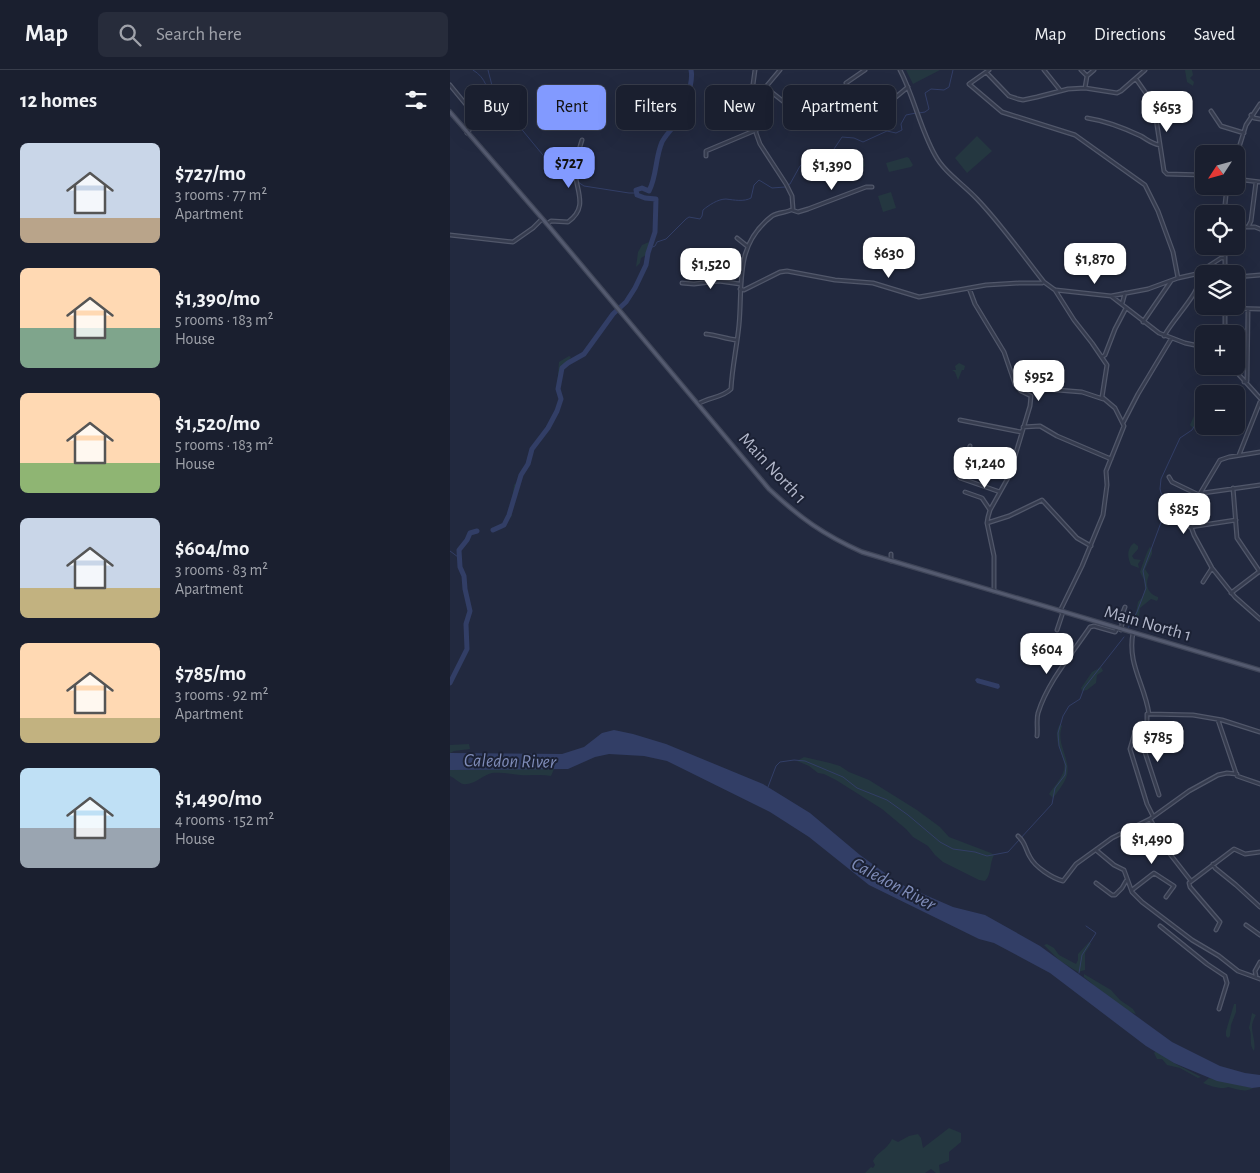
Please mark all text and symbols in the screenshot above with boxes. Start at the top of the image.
search box [98,12,448,57]
icon: search [116,21,144,49]
text: Map [25,22,68,46]
text: Search here [156,25,242,44]
text: Map [1035,26,1066,44]
text: Directions [1094,26,1166,44]
text: Saved [1194,26,1235,44]
chip: Buy [465,85,527,130]
chip: Rent [537,85,606,130]
chip: Filters [616,85,695,130]
chip: New [705,85,773,130]
chip: Apartment [783,85,896,130]
icon: filters [402,86,430,114]
text: 12 homes [20,90,97,111]
pin: $653 [1137,90,1197,133]
text: $653 [1153,99,1181,115]
north arrow [1195,145,1245,195]
map controls [1195,145,1245,435]
pin: $727 [539,146,599,189]
pin: $1,390 [791,148,873,191]
text: $727 [555,155,583,171]
text: $1,390 [812,157,852,173]
icon: home [60,163,120,223]
text: $727/mo [175,163,246,184]
text: 3 rooms · 77 m² [175,187,267,203]
button: locate [1195,205,1245,255]
text: Apartment [175,206,243,222]
pin: $630 [859,236,919,279]
pin: $1,870 [1054,242,1136,285]
text: $630 [874,245,904,261]
pin: $1,520 [670,248,752,290]
text: $1,870 [1075,251,1115,267]
text: $1,520 [691,256,731,272]
button: layers [1195,265,1245,315]
icon: home [60,288,120,348]
text: $1,390/mo [175,288,260,309]
text: 5 rooms · 183 m² [175,312,273,328]
button: + [1195,325,1245,375]
text: House [175,331,215,347]
pin: $952 [1009,360,1069,402]
text: $952 [1024,368,1054,384]
button: − [1195,385,1245,435]
icon: home [60,413,120,473]
text: $1,520/mo [175,413,260,434]
street label: Main North 1 [735,430,809,508]
text: 5 rooms · 183 m² [175,437,273,453]
pin: $1,240 [944,446,1026,489]
text: $1,240 [965,455,1005,471]
text: House [175,456,215,472]
pin: $825 [1154,492,1214,535]
text: $825 [1169,501,1199,517]
icon: home [60,538,120,598]
text: $604/mo [175,538,249,559]
text: 3 rooms · 83 m² [175,562,268,578]
text: Apartment [175,581,243,597]
street label: Main North 1 [1102,603,1193,645]
pin: $604 [1017,632,1077,675]
text: $604 [1031,641,1063,657]
icon: home [60,663,120,723]
text: $785/mo [175,663,246,684]
text: 3 rooms · 92 m² [175,687,268,703]
text: Apartment [175,706,243,722]
pin: $785 [1128,720,1188,763]
text: $785 [1144,729,1172,745]
water label: Caledon River [464,751,557,772]
icon: home [60,788,120,848]
text: $1,490/mo [175,788,262,809]
text: 4 rooms · 152 m² [175,812,274,828]
pin: $1,490 [1111,822,1193,865]
text: House [175,831,215,847]
text: $1,490 [1132,831,1172,847]
water label: Caledon River [848,854,939,915]

